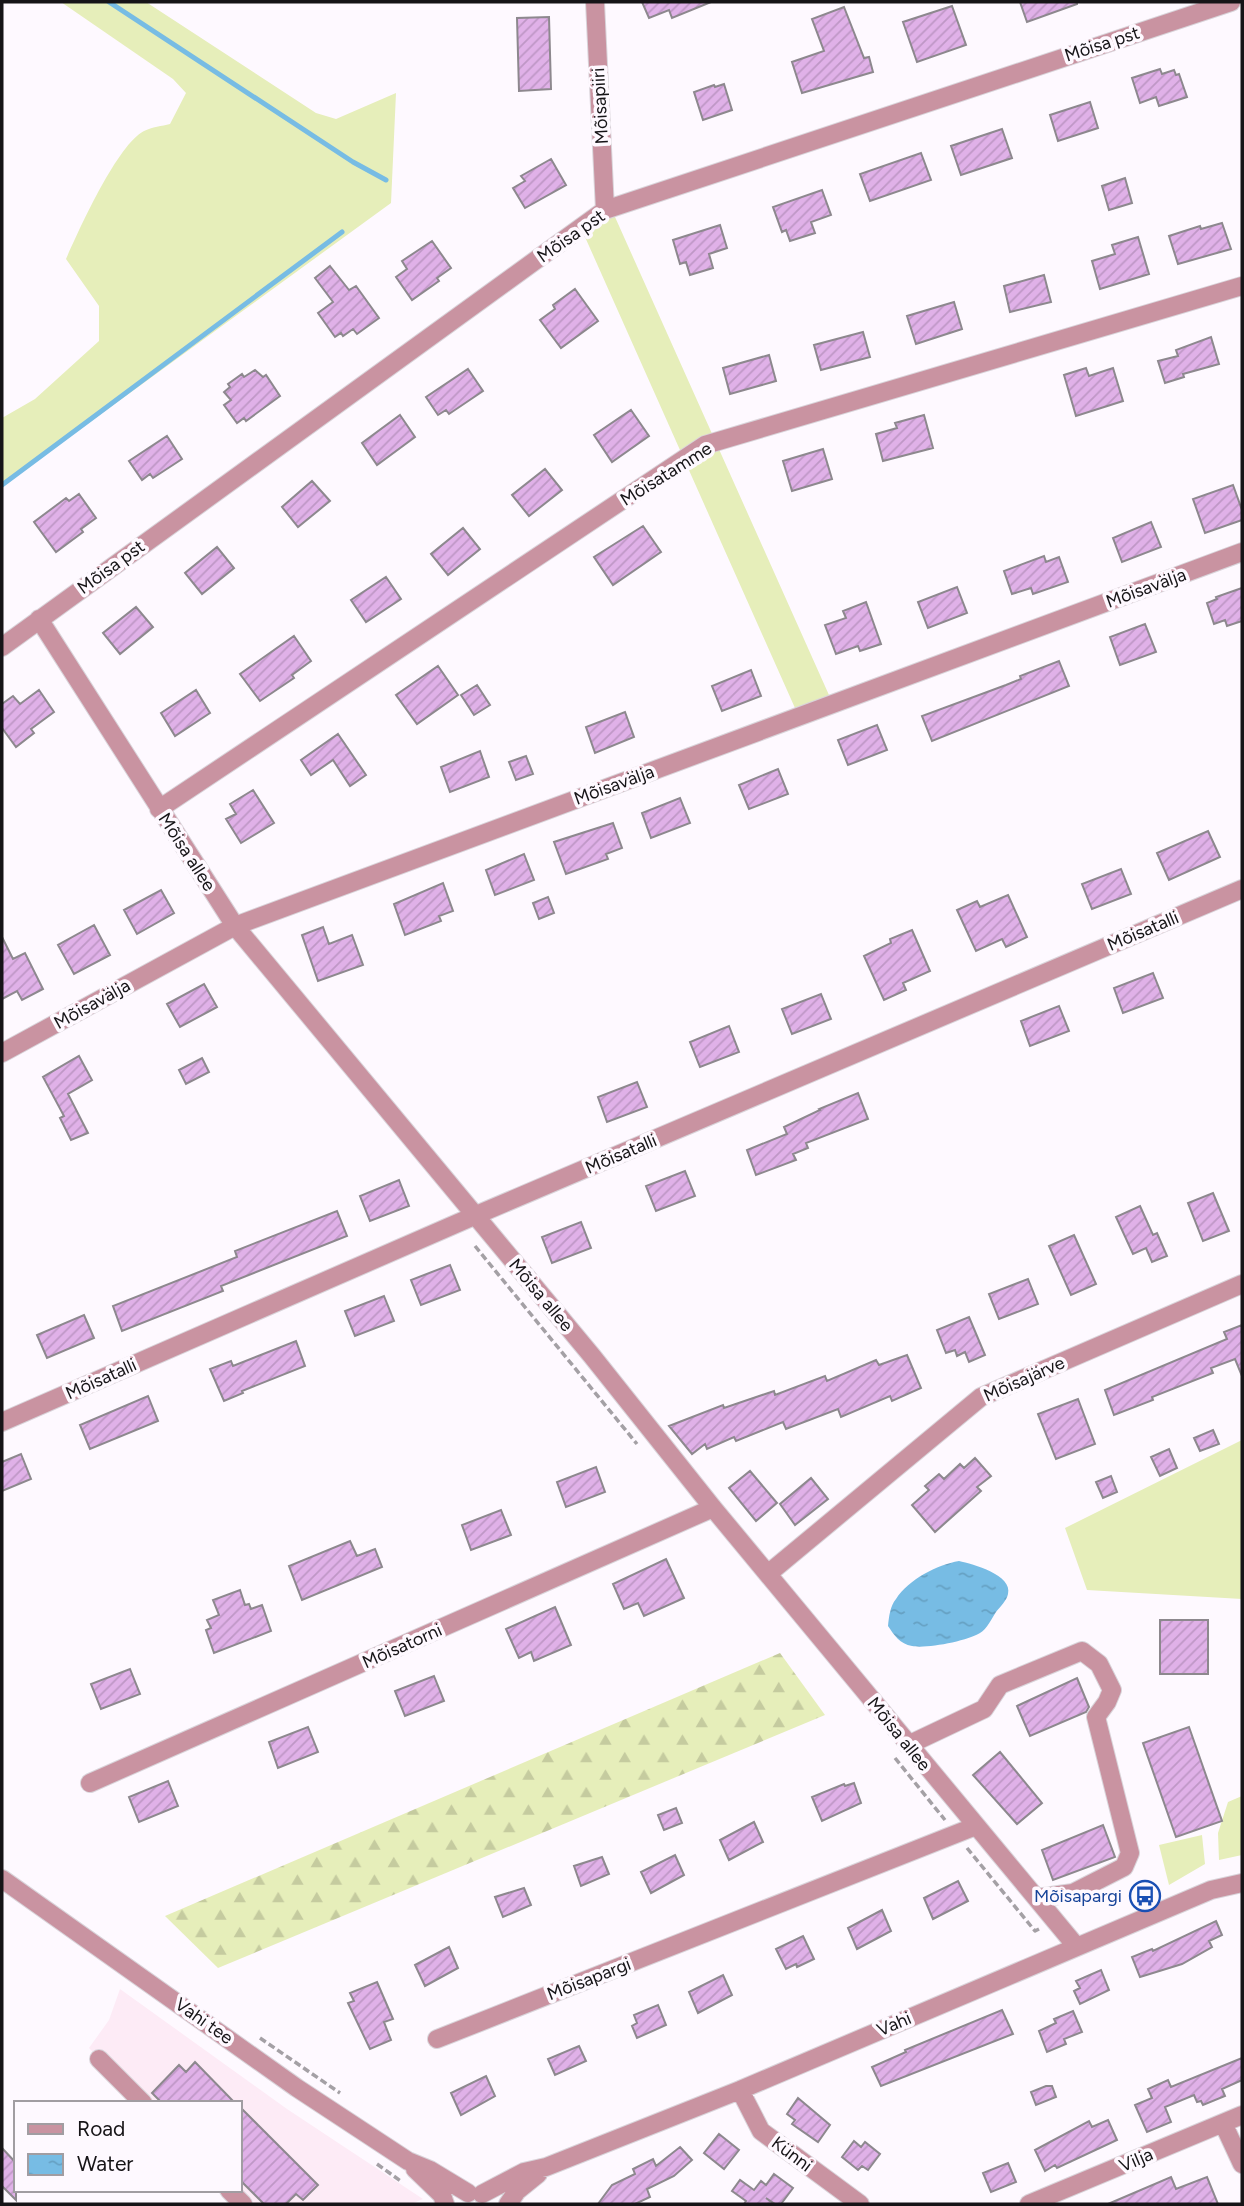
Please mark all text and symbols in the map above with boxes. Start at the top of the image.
street label: Mõisa pst [1062,21,1143,66]
street label: Mõisapiiri [587,67,613,145]
street label: Mõisa pst [533,205,609,267]
street label: Mõisatamme [616,437,716,511]
street label: Mõisa pst [73,535,149,599]
street label: Mõisavälja [1103,563,1189,613]
street label: Mõisavälja [571,760,657,810]
street label: Mõisa allee [154,809,220,895]
street label: Mõisatalli [1104,906,1182,956]
street label: Mõisavälja [50,974,134,1034]
street label: Mõisatalli [582,1129,660,1179]
street label: Mõisa allee [504,1254,578,1336]
street label: Mõisajärve [980,1351,1068,1407]
street label: Mõisatalli [62,1354,140,1404]
street label: Mõisatorni [359,1619,445,1673]
street label: Mõisa allee [863,1693,936,1775]
bus stop icon: Mõisapargi [1128,1879,1162,1913]
place label: Mõisapargi [1034,1885,1122,1907]
street label: Mõisapargi [544,1953,634,2005]
street label: Vahi tee [171,1993,237,2049]
street label: Vahi [874,2007,914,2041]
legend [14,2101,242,2192]
text: Road [77,2116,125,2141]
street label: Künni [767,2132,817,2176]
street label: Vilja [1116,2143,1156,2177]
text: Water [77,2151,133,2176]

